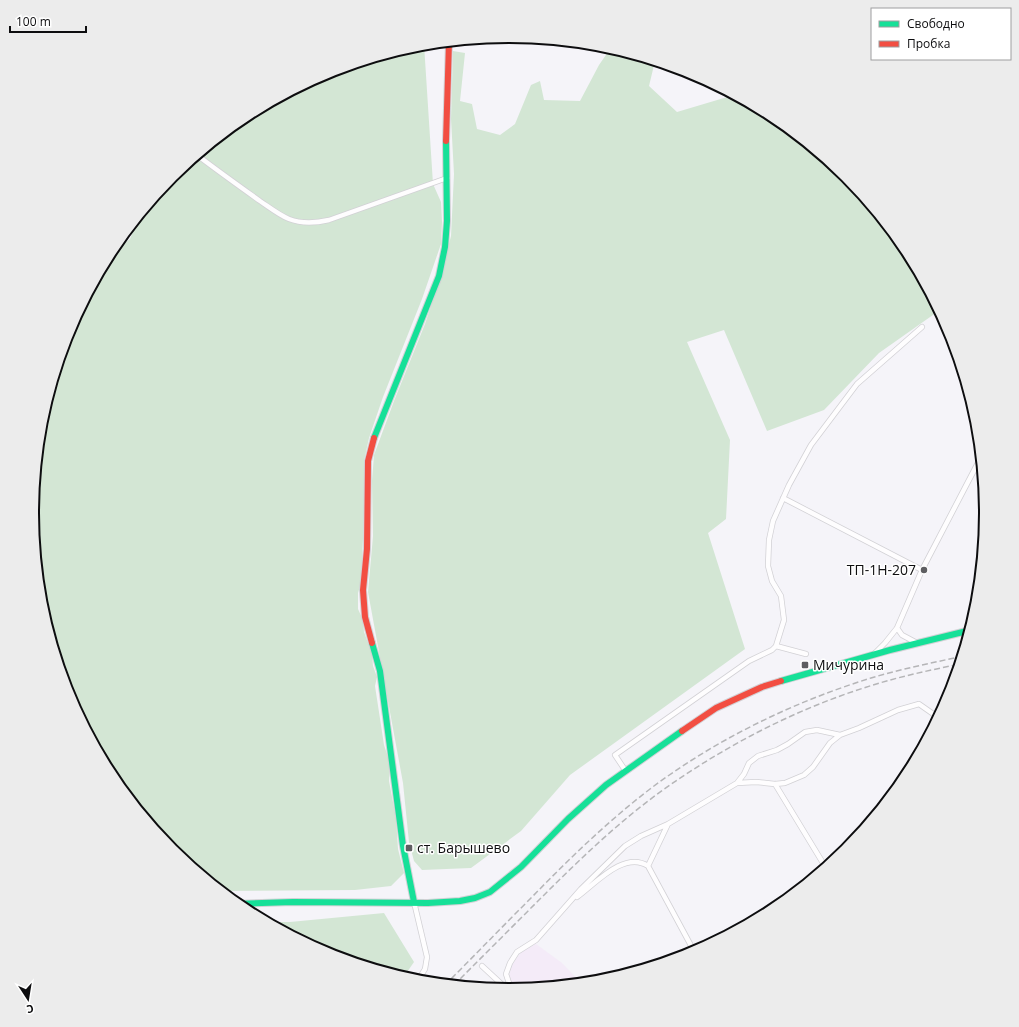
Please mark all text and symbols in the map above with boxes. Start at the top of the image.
scale bar [10,8,86,34]
legend [871,8,1011,60]
text: 100 m [16,13,51,30]
text: Свободно [907,15,965,32]
text: Пробка [907,35,950,52]
place label: ТП-1Н-207 [847,560,916,579]
marker: ТП-1Н-207 [919,565,929,575]
place label: Мичурина [813,655,884,674]
marker: Мичурина [800,660,810,670]
place label: ст. Барышево [417,838,510,857]
marker: ст. Барышево [404,843,414,853]
north arrow [8,979,48,1019]
text: С [25,1001,35,1017]

